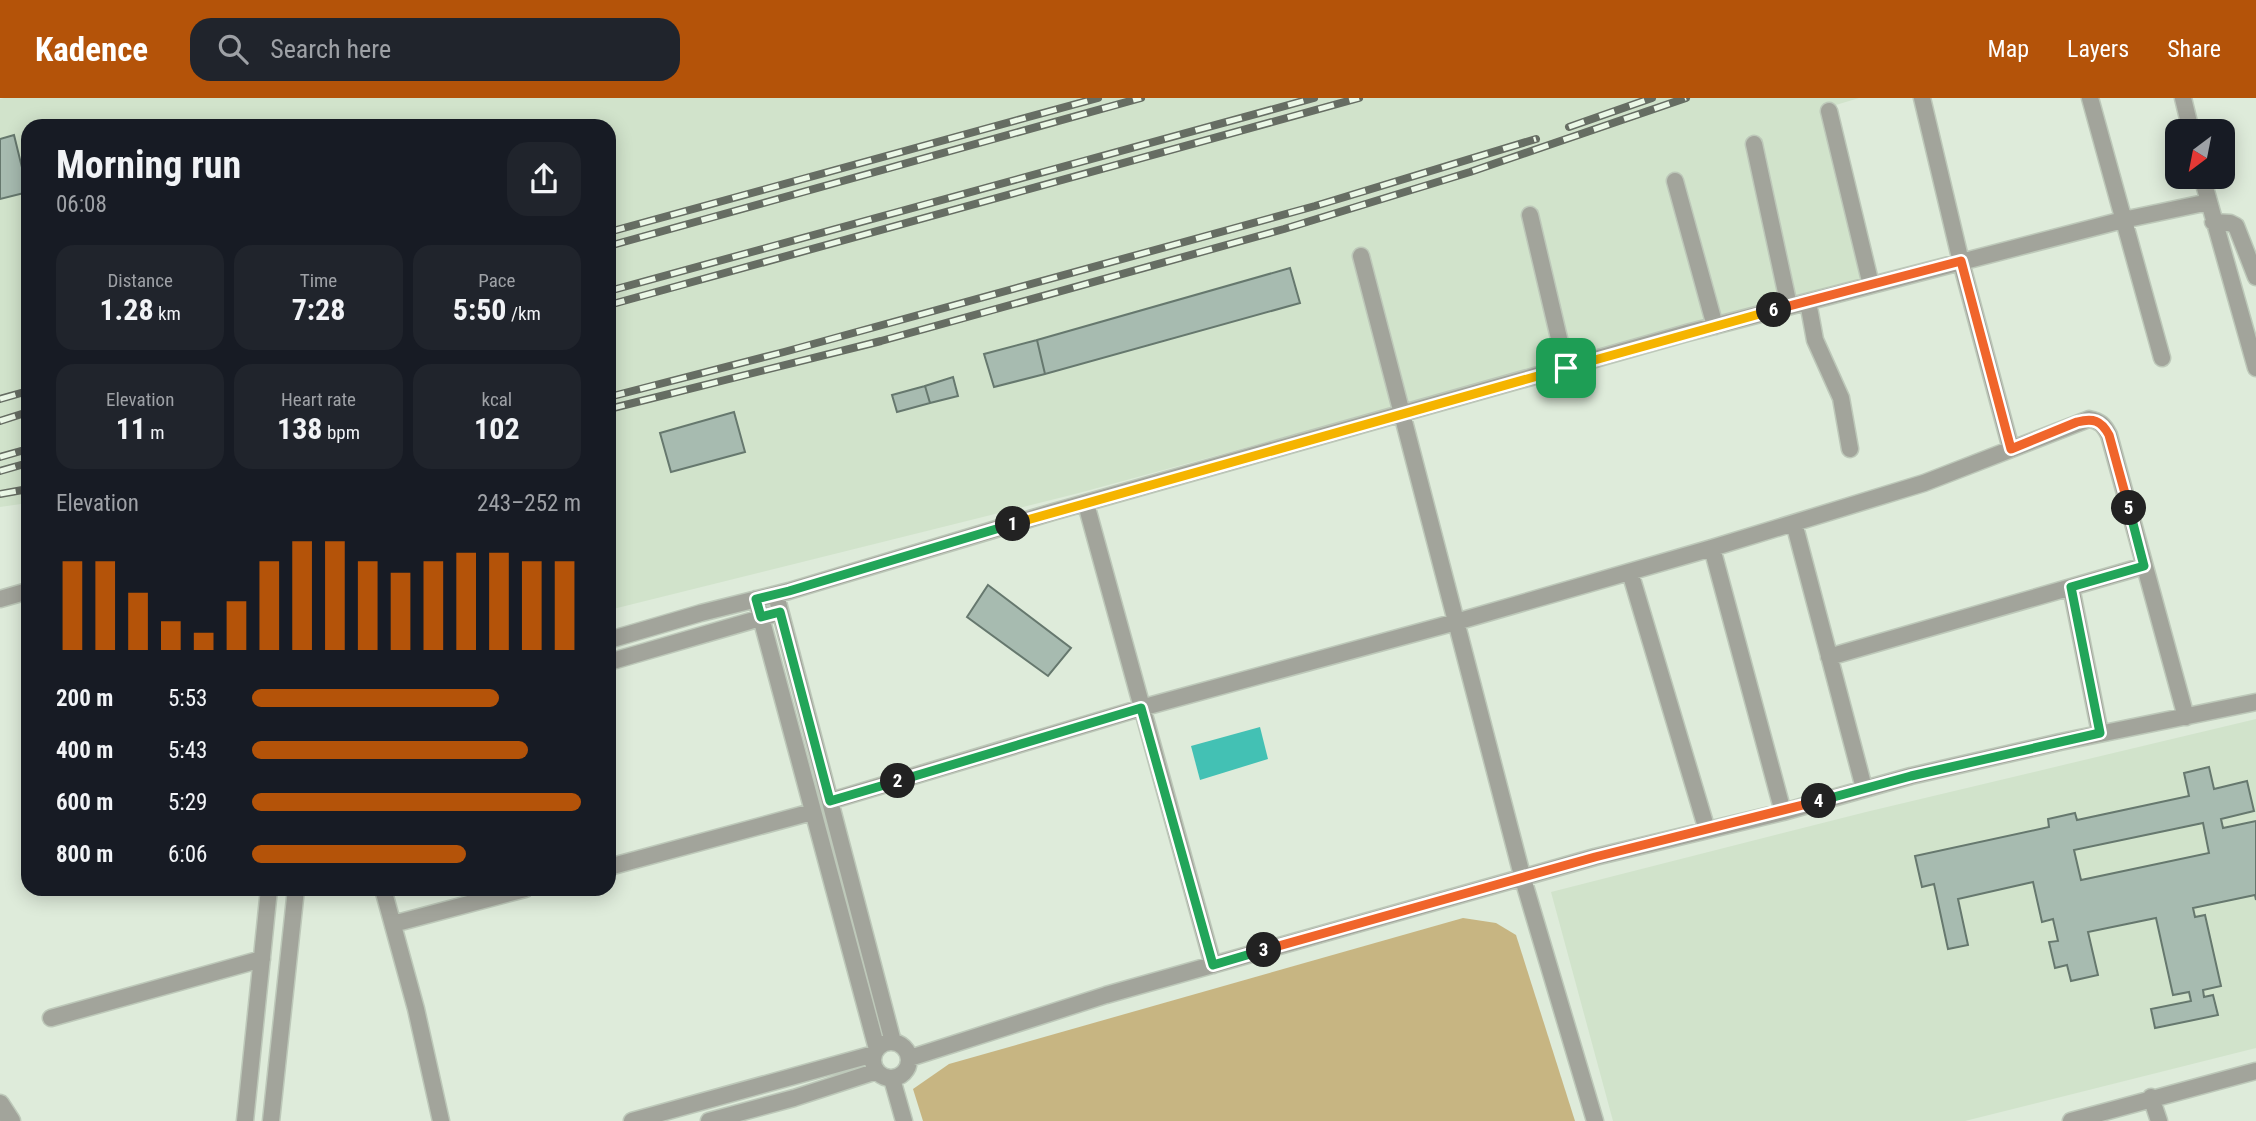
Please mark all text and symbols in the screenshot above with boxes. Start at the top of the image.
search box [190,18,680,81]
text: Kadence [35,30,148,69]
icon: search [214,30,252,68]
text: Search here [270,34,391,64]
text: Map [1988,35,2029,63]
text: Layers [2067,35,2129,63]
text: Share [2167,35,2221,63]
north arrow [2165,119,2235,189]
map controls [2165,119,2235,189]
button: share [507,142,581,216]
text: Morning run [56,143,241,187]
text: 06:08 [56,191,107,218]
text: Distance [107,269,173,292]
text: Time [300,269,337,292]
text: Pace [478,269,515,292]
text: 1.28 [99,292,154,327]
text: 7:28 [292,292,345,327]
text: 5:50 [453,292,507,327]
pin: 6 [1756,292,1792,328]
text: 6 [1769,298,1778,321]
text: km [154,302,181,325]
text: /km [507,302,541,325]
pin [1536,338,1596,398]
icon: arrive [1547,349,1585,387]
text: Elevation [106,388,174,411]
text: Heart rate [281,388,356,411]
text: kcal [482,388,512,411]
text: 11 [116,411,146,446]
text: 138 [277,411,323,446]
text: 102 [474,411,520,446]
text: m [146,421,165,444]
text: bpm [323,421,360,444]
text: Elevation [56,490,139,517]
text: 243–252 m [477,490,581,517]
pin: 5 [2112,490,2146,526]
text: 5 [2124,496,2133,519]
pin: 1 [996,506,1030,542]
text: 1 [1008,512,1017,535]
text: 200 m [56,685,113,712]
text: 5:53 [168,685,207,712]
text: 400 m [56,737,113,764]
text: 5:43 [168,737,207,764]
pin: 2 [880,764,916,798]
text: 2 [893,769,902,792]
pin: 4 [1801,784,1836,818]
text: 600 m [56,789,113,816]
text: 5:29 [168,789,207,816]
text: 4 [1814,789,1823,812]
text: 800 m [56,841,113,868]
text: 6:06 [168,841,207,868]
pin: 3 [1246,932,1282,968]
text: 3 [1259,938,1268,961]

